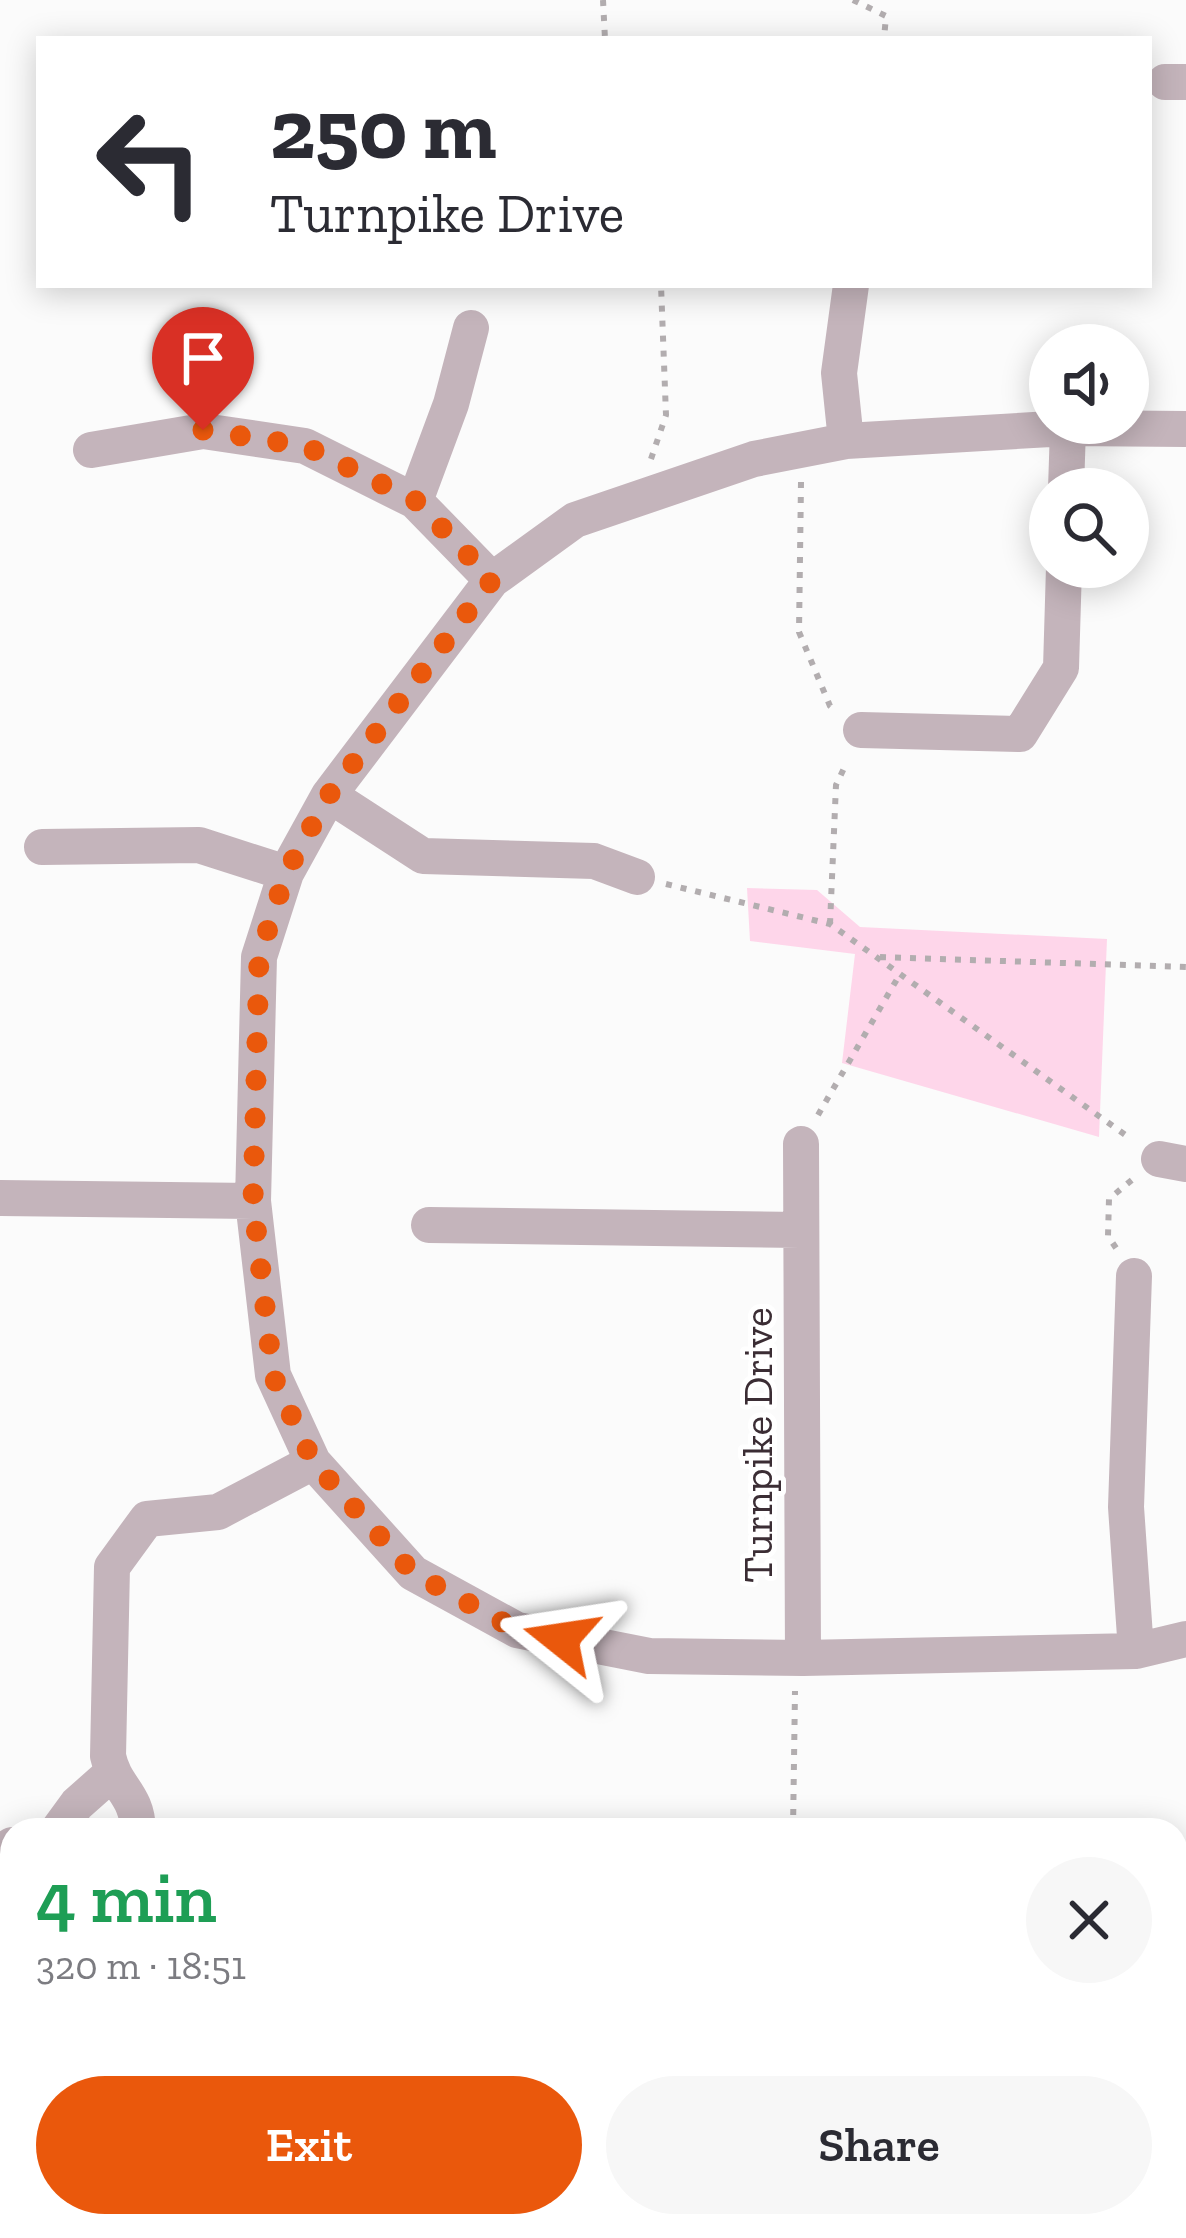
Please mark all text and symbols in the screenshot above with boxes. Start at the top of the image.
text: 250 m [270,79,497,180]
icon: left [72,84,228,240]
text: Turnpike Drive [270,181,624,246]
pin [152,307,254,430]
map controls [1029,324,1149,588]
button: sound [1029,324,1149,444]
icon: arrive [170,325,236,391]
button: search [1029,468,1149,588]
street label: Turnpike Drive [732,1307,783,1583]
position arrow [498,1576,624,1702]
text: 4 min [36,1854,217,1940]
button: close [1026,1857,1152,1983]
text: 320 m · 18:51 [36,1942,246,1989]
button: Exit [36,2076,582,2214]
button: Share [606,2076,1152,2214]

